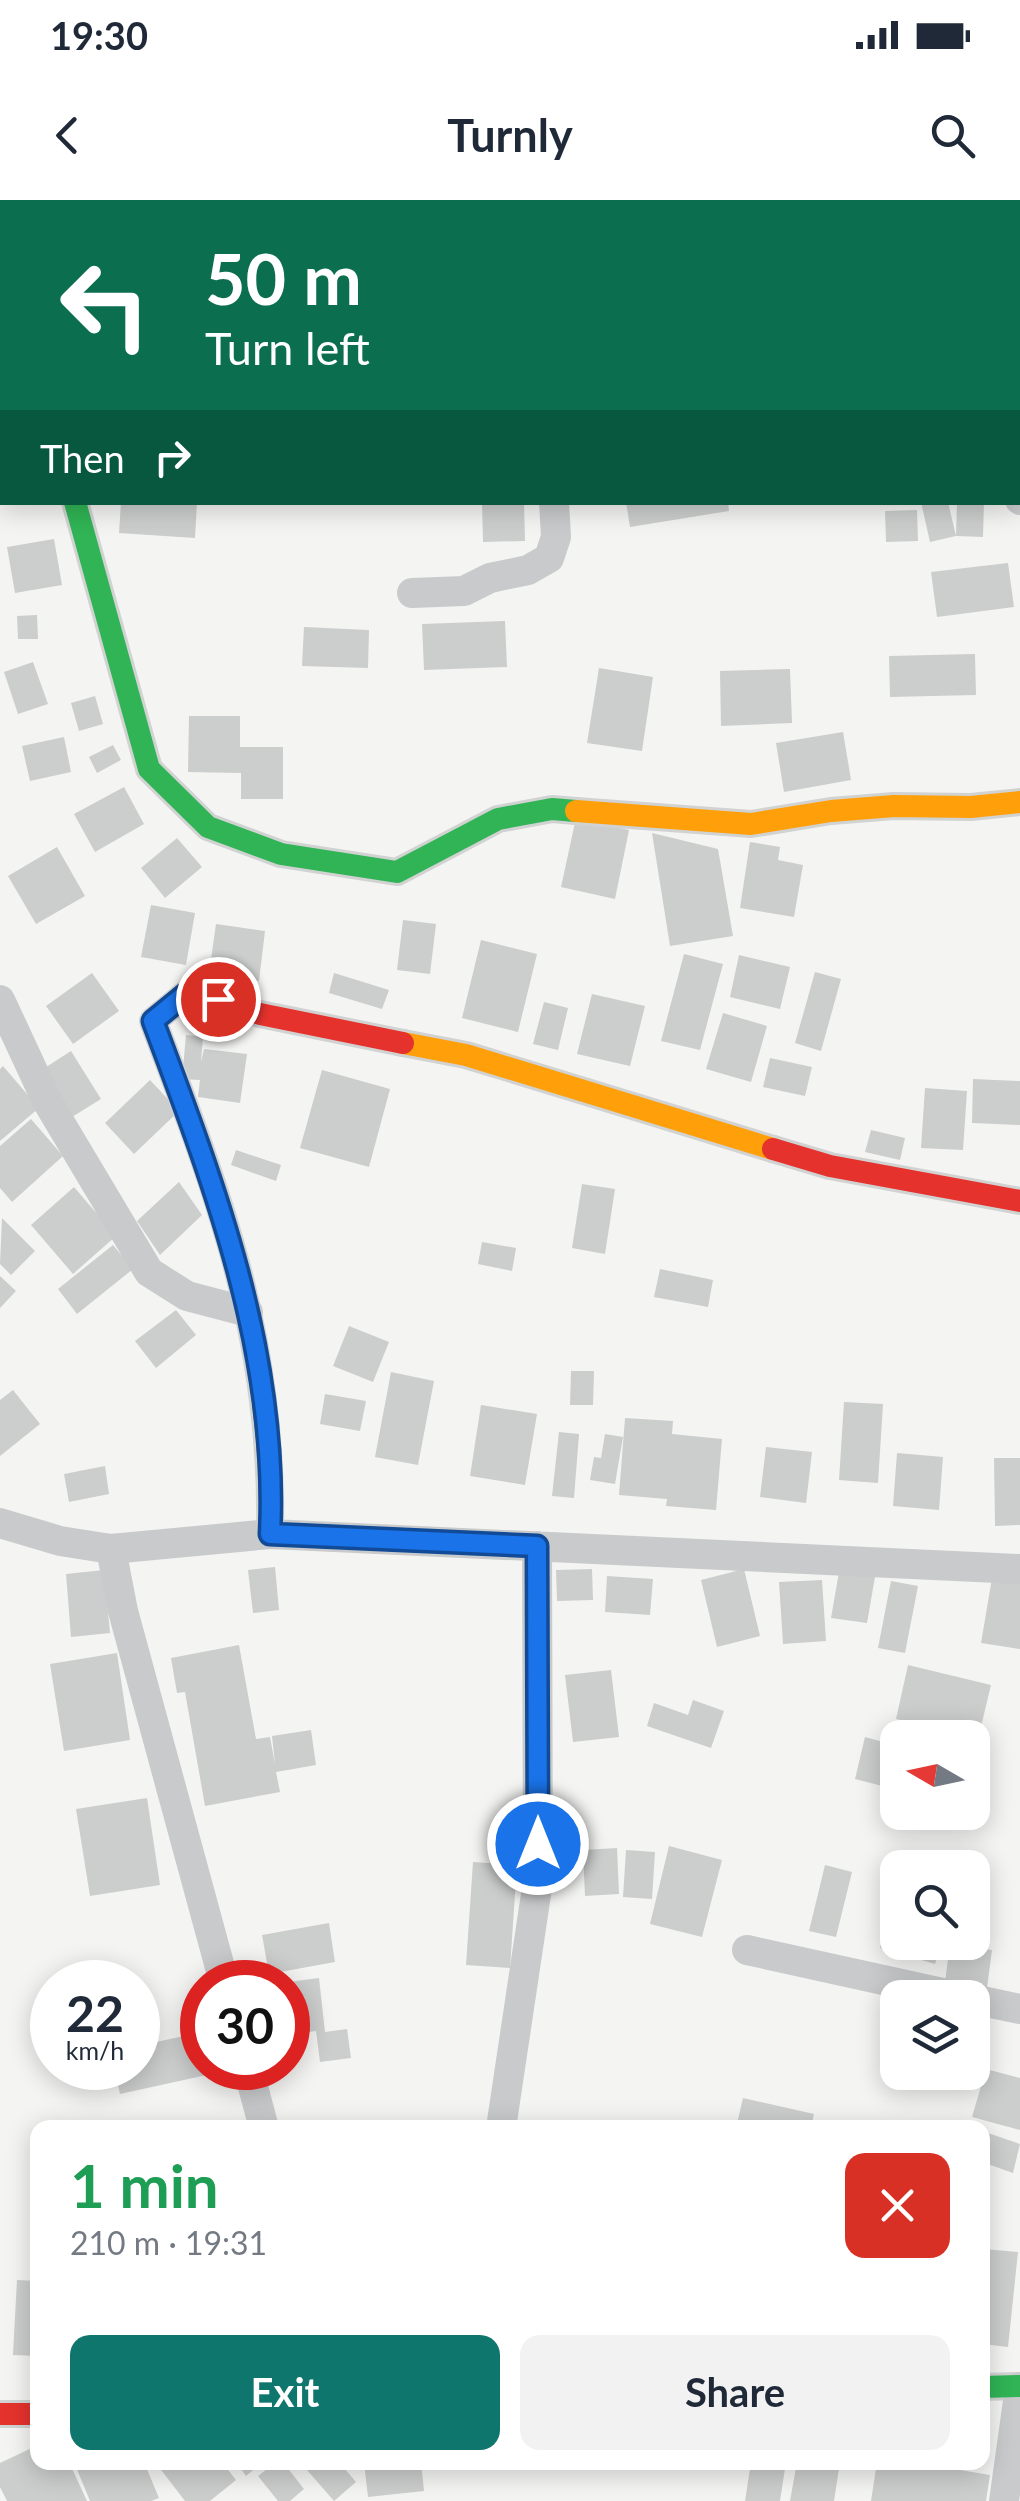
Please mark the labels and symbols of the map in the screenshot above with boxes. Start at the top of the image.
pin [176,957,261,1042]
north arrow [880,1720,990,1830]
position arrow [486,1792,590,1896]
speed limit sign: 30 [180,1960,310,2090]

